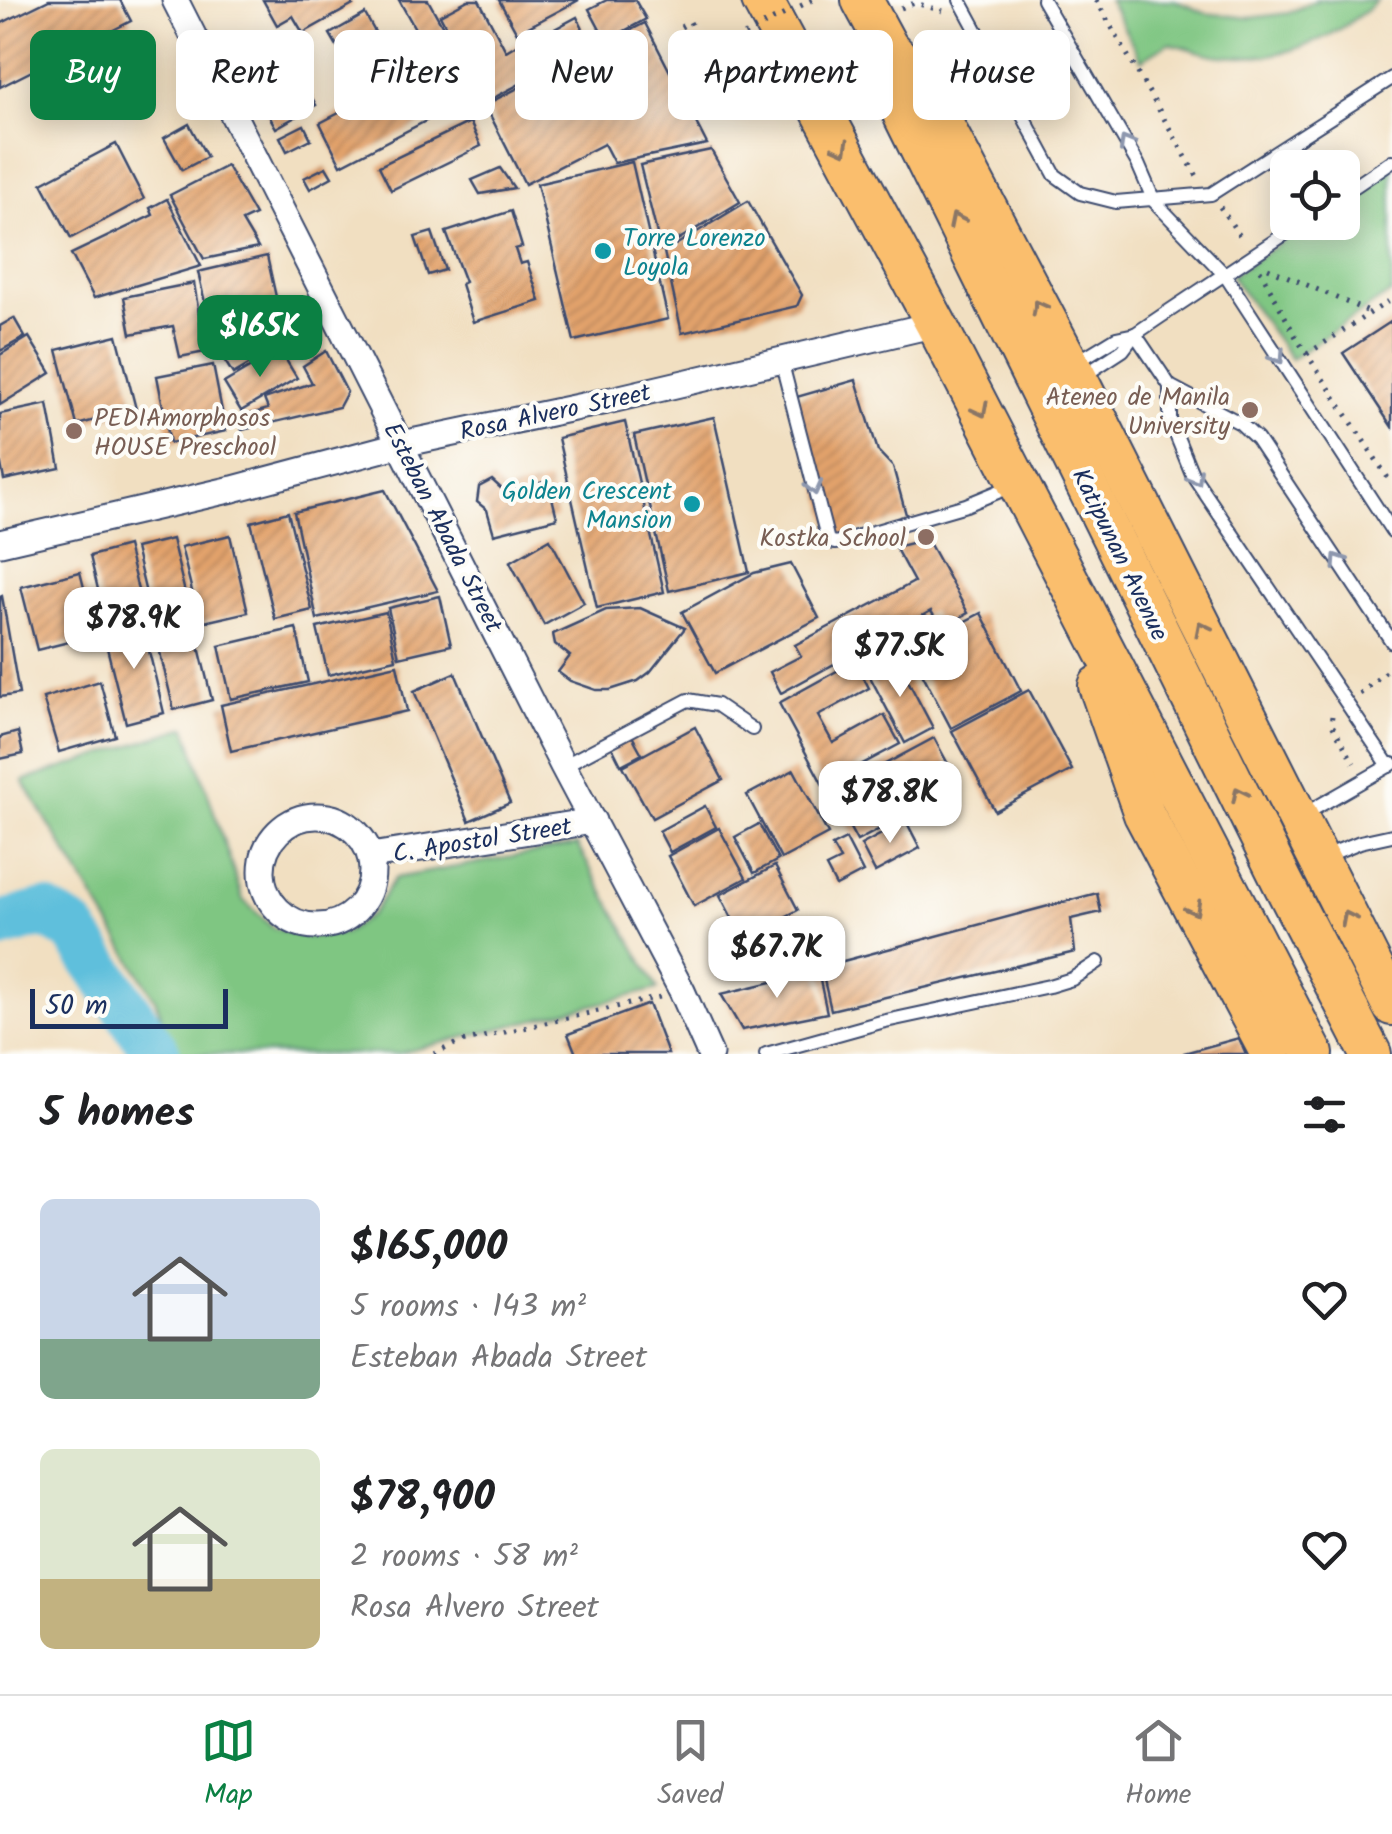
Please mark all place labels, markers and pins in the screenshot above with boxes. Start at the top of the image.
place label: Torre Lorenzo Loyola [623,219,766,288]
marker: Torre Lorenzo Loyola [592,240,614,262]
pin: $165K [190,295,330,380]
place label: Ateneo de Manila University [1046,378,1230,447]
place label: PEDIAmorphosos HOUSE Preschool [94,399,276,468]
marker: Ateneo de Manila University [1239,399,1261,421]
marker: PEDIAmorphosos HOUSE Preschool [63,420,85,442]
place label: Golden Crescent Mansion [502,472,672,541]
marker: Golden Crescent Mansion [681,493,703,515]
place label: Kostka School [760,519,906,559]
marker: Kostka School [915,526,937,548]
pin: $78.9K [53,587,215,672]
pin: $77.5K [819,615,981,700]
pin: $78.8K [809,761,971,846]
pin: $67.7K [696,916,858,1001]

